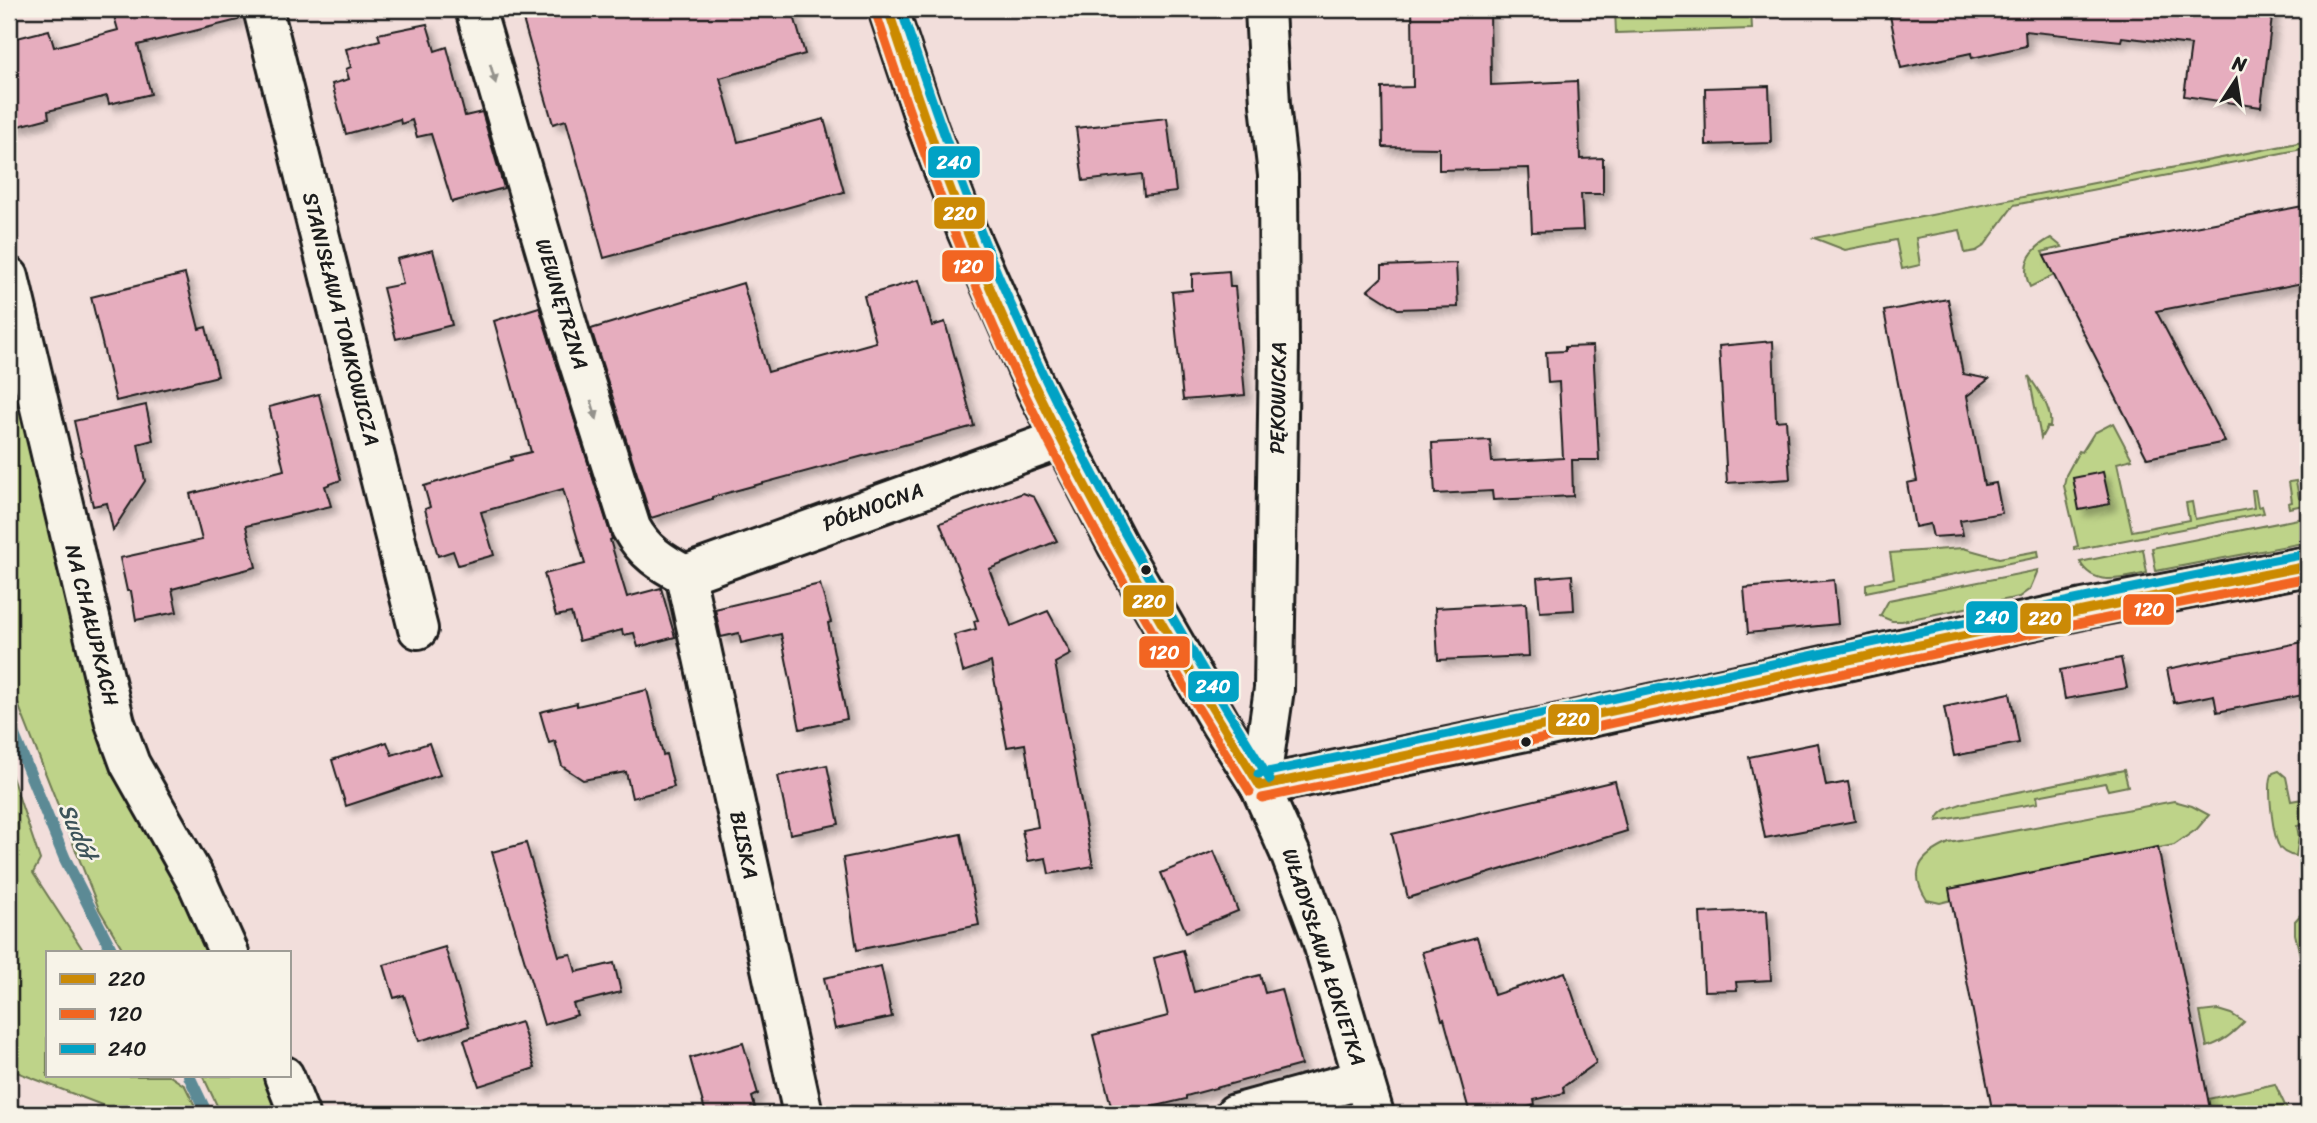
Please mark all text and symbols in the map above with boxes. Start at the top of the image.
north arrow [2202,46,2272,116]
text: N [2229,46,2250,82]
one-way arrow [489,64,499,85]
line badge: 240 [927,145,981,179]
text: 240 [936,146,971,179]
street label: STANISŁAWA TOMKOWICZA [291,188,391,450]
line badge: 220 [933,196,986,230]
text: 220 [942,197,977,230]
street label: WEWNĘTRZNA [524,234,600,374]
line badge: 120 [941,249,995,283]
text: 120 [952,250,984,283]
street label: PĘKOWICKA [1258,341,1298,455]
one-way arrow [589,399,600,420]
street label: PÓŁNOCNA [817,471,929,543]
street label: NA CHAŁUPKACH [54,540,130,710]
unlabelled marker [1139,563,1153,577]
line badge: 220 [1122,584,1175,618]
text: 220 [1131,585,1166,618]
line badge: 120 [2122,593,2175,626]
text: 120 [2133,593,2165,626]
line badge: 240 [1965,600,2019,634]
text: 240 [1974,601,2009,634]
line badge: 220 [2019,602,2072,635]
text: 220 [2027,602,2062,635]
line badge: 120 [1138,635,1191,669]
text: 120 [1148,636,1180,669]
line badge: 240 [1187,670,1240,703]
text: 240 [1195,670,1230,703]
line badge: 220 [1547,703,1600,736]
text: 220 [1555,703,1590,736]
unlabelled marker [1519,735,1533,749]
water label: Sudół [46,796,109,870]
street label: BLISKA [718,807,770,883]
street label: WŁADYSŁAWA ŁOKIETKA [1271,843,1377,1071]
legend [46,951,290,1078]
text: 220 [108,960,146,998]
text: 120 [108,995,142,1033]
text: 240 [108,1030,147,1068]

